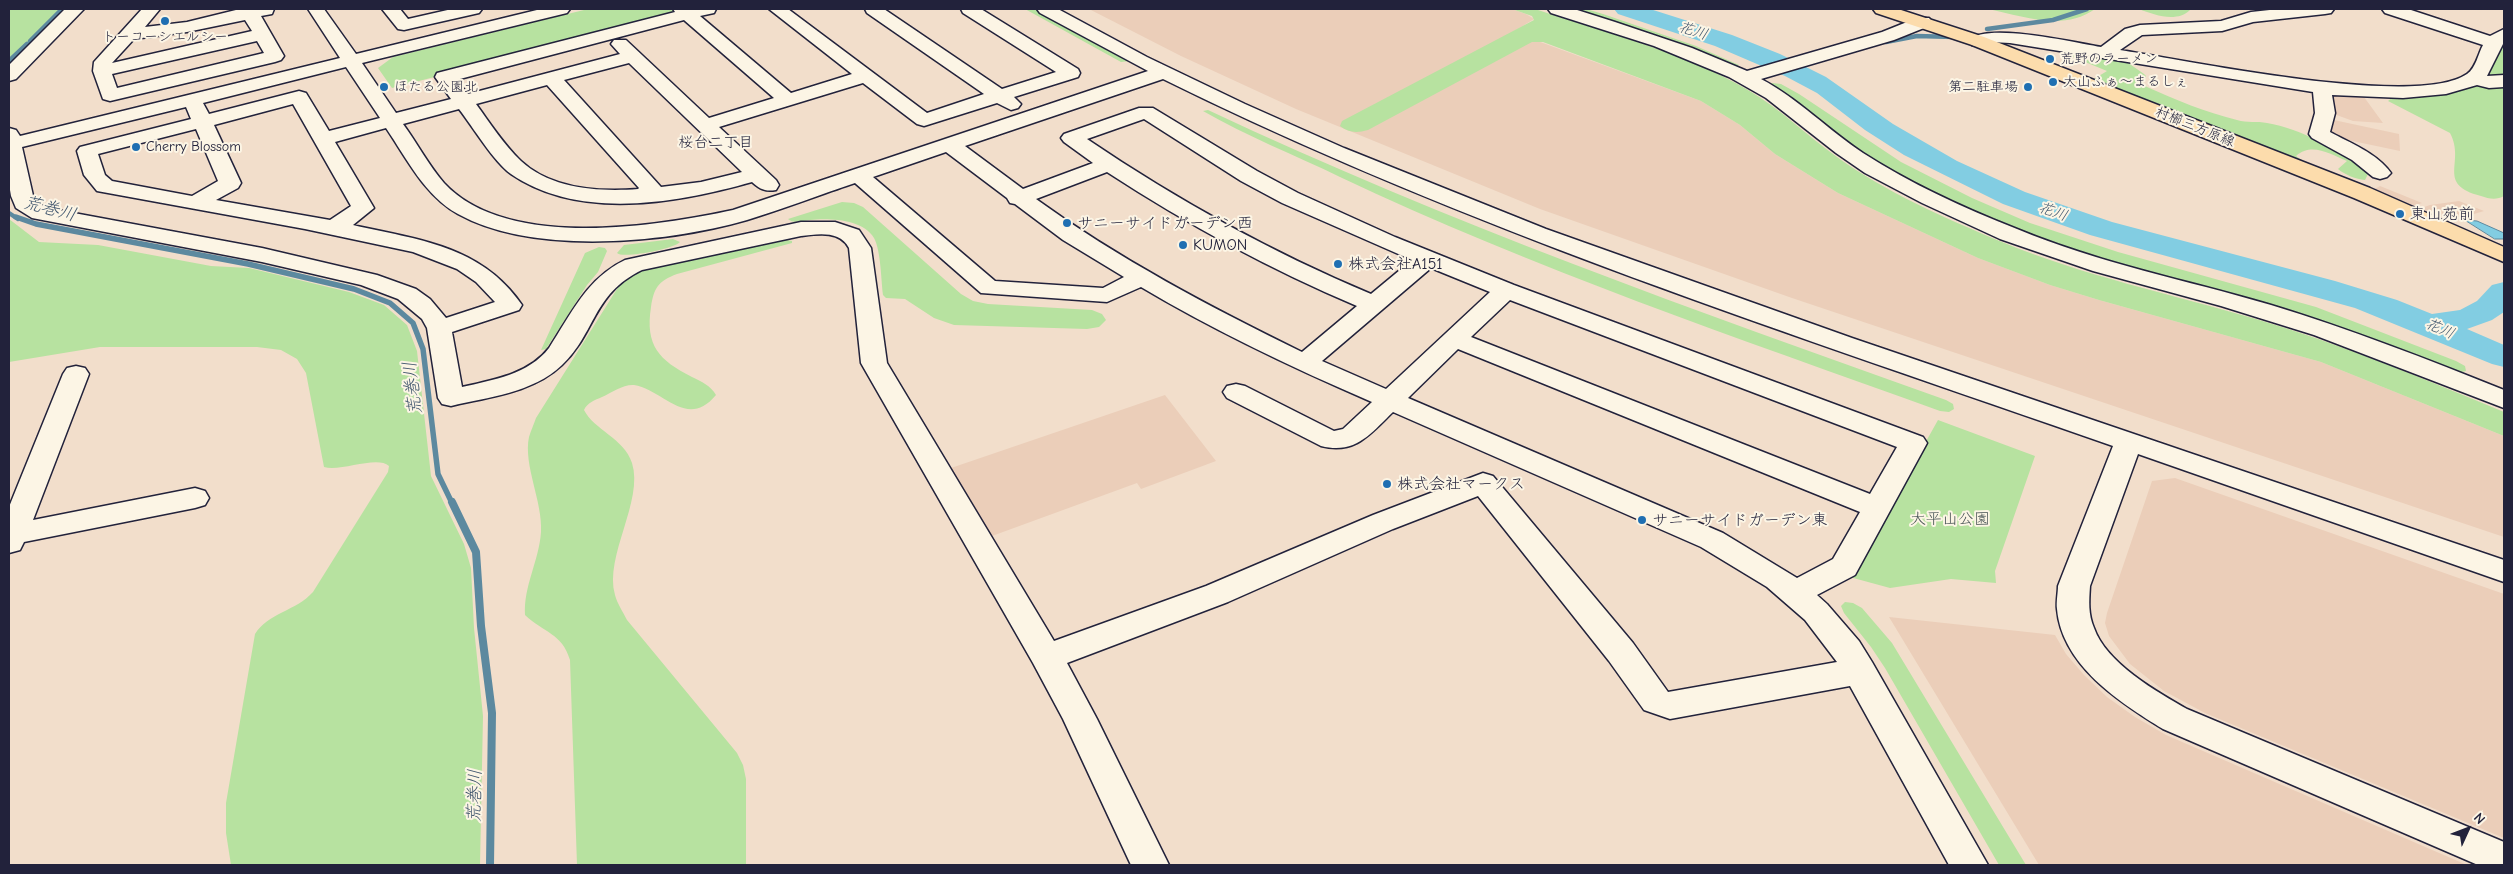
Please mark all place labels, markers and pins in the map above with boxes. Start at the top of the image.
marker: トーコーシエルシー [159,15,171,27]
place label: トーコーシエルシー [102,29,228,45]
place label: 荒野のラーメン [2060,51,2158,67]
marker: 荒野のラーメン [2044,53,2056,65]
place label: 大山ふぁ～まるしぇ [2063,74,2189,90]
marker: 大山ふぁ～まるしぇ [2047,76,2059,88]
place label: ほたる公園北 [394,79,478,95]
place label: 第二駐車場 [1948,79,2018,95]
marker: ほたる公園北 [378,81,390,93]
marker: 第二駐車場 [2022,81,2034,93]
place label: Cherry Blossom [146,139,241,155]
marker: Cherry Blossom [130,141,142,153]
place label: 東山苑前 [2410,204,2474,224]
marker: 東山苑前 [2394,208,2406,220]
place label: サニーサイドガーデン西 [1077,213,1253,233]
marker: サニーサイドガーデン西 [1061,217,1073,229]
place label: KUMON [1193,235,1247,255]
marker: KUMON [1177,239,1189,251]
place label: 株式会社A151 [1348,254,1443,274]
marker: 株式会社A151 [1332,258,1344,270]
place label: 株式会社マークス [1397,474,1525,494]
marker: 株式会社マークス [1381,478,1393,490]
place label: サニーサイドガーデン東 [1652,510,1828,530]
marker: サニーサイドガーデン東 [1636,514,1648,526]

